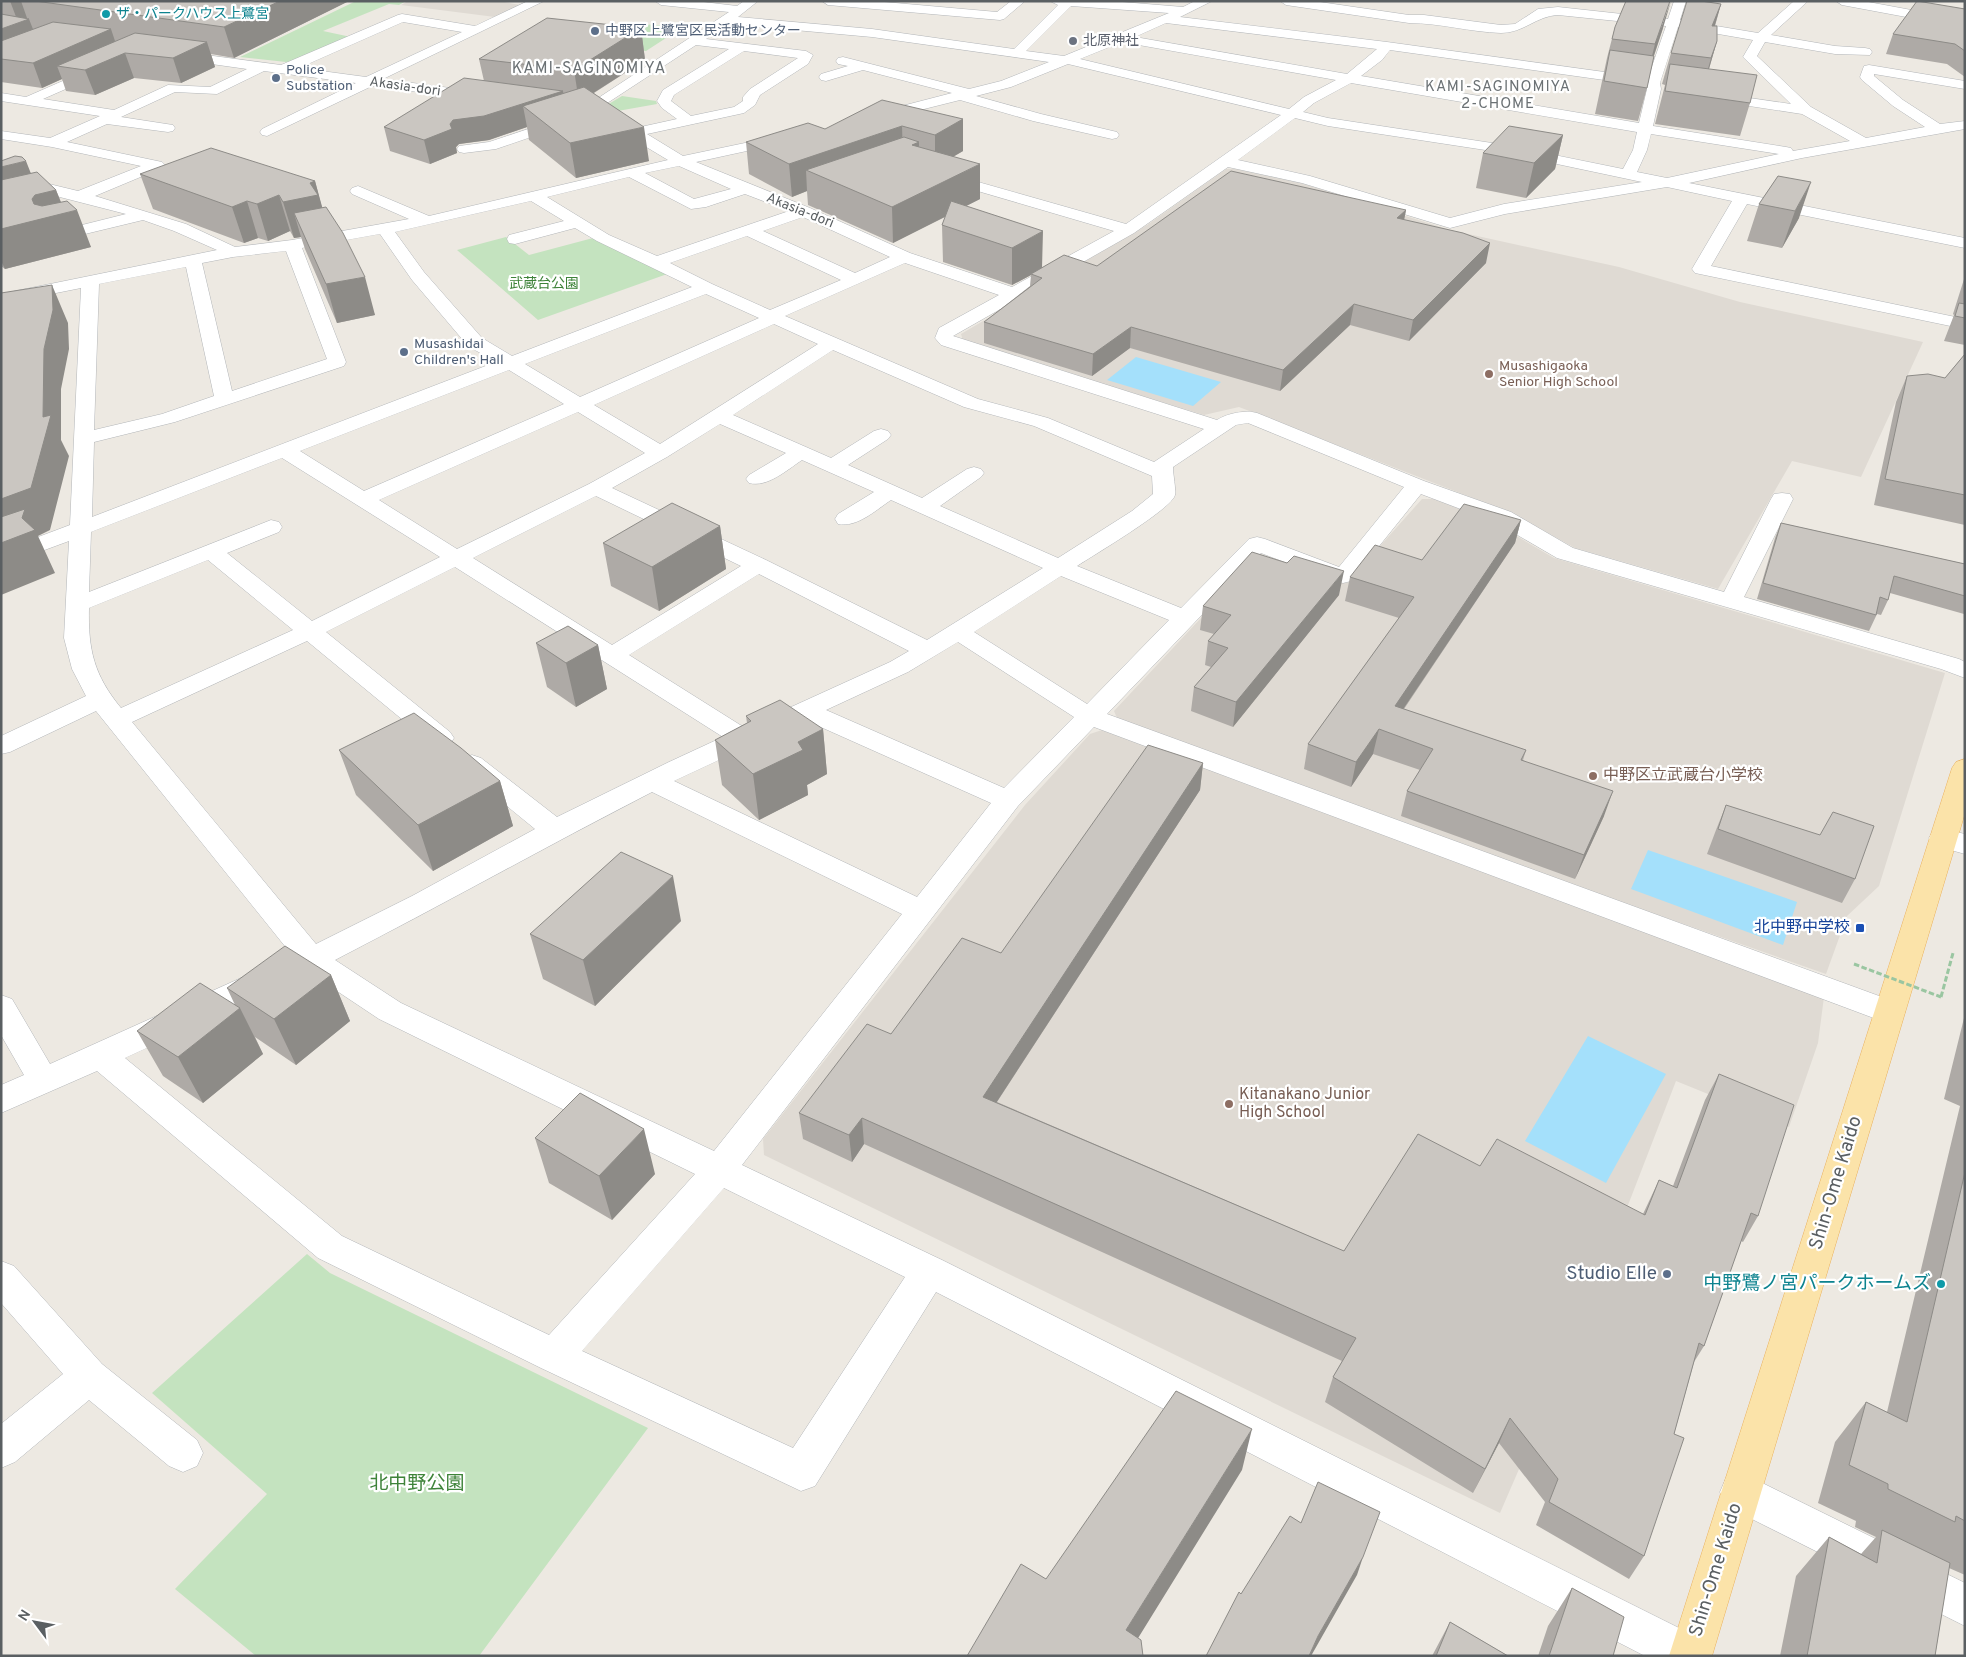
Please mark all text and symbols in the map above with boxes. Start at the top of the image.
place label: ザ・パークハウス上鷺宮 [116,6,269,23]
marker: ザ・パークハウス上鷺宮 [100,8,112,20]
place label: 中野区上鷺宮区民活動センター [605,23,801,40]
marker: 中野区上鷺宮区民活動センター [589,25,601,37]
place label: 北原神社 [1083,32,1139,50]
marker: 北原神社 [1067,35,1079,47]
district label: KAMI-SAGINOMIYA [512,59,666,79]
place label: Police Substation [286,62,353,95]
marker: Police Substation [270,72,282,84]
street label: Akasia-dori [368,74,442,100]
district label: KAMI-SAGINOMIYA 2-CHOME [1425,78,1571,114]
street label: Akasia-dori [764,190,836,232]
park label: 武蔵台公園 [509,275,579,293]
place label: Musashidai Children's Hall [414,336,504,369]
marker: Musashidai Children's Hall [398,346,410,358]
place label: Musashigaoka Senior High School [1499,358,1618,391]
marker: Musashigaoka Senior High School [1483,368,1495,380]
place label: 中野区立武蔵台小学校 [1603,766,1763,786]
marker: 中野区立武蔵台小学校 [1587,770,1599,782]
place label: 北中野中学校 [1754,918,1850,938]
marker: 北中野中学校 [1854,922,1866,934]
place label: Kitanakano Junior High School [1239,1085,1370,1123]
marker: Kitanakano Junior High School [1223,1098,1235,1110]
street label: Shin-Ome Kaido [1804,1113,1868,1253]
place label: Studio Elle [1566,1262,1657,1286]
marker: Studio Elle [1661,1268,1673,1280]
place label: 中野鷺ノ宮パークホームズ [1704,1272,1931,1296]
marker: 中野鷺ノ宮パークホームズ [1935,1278,1947,1290]
park label: 北中野公園 [369,1472,465,1496]
street label: Shin-Ome Kaido [1684,1500,1748,1640]
north arrow [10,1597,60,1647]
text: N [15,1607,35,1625]

